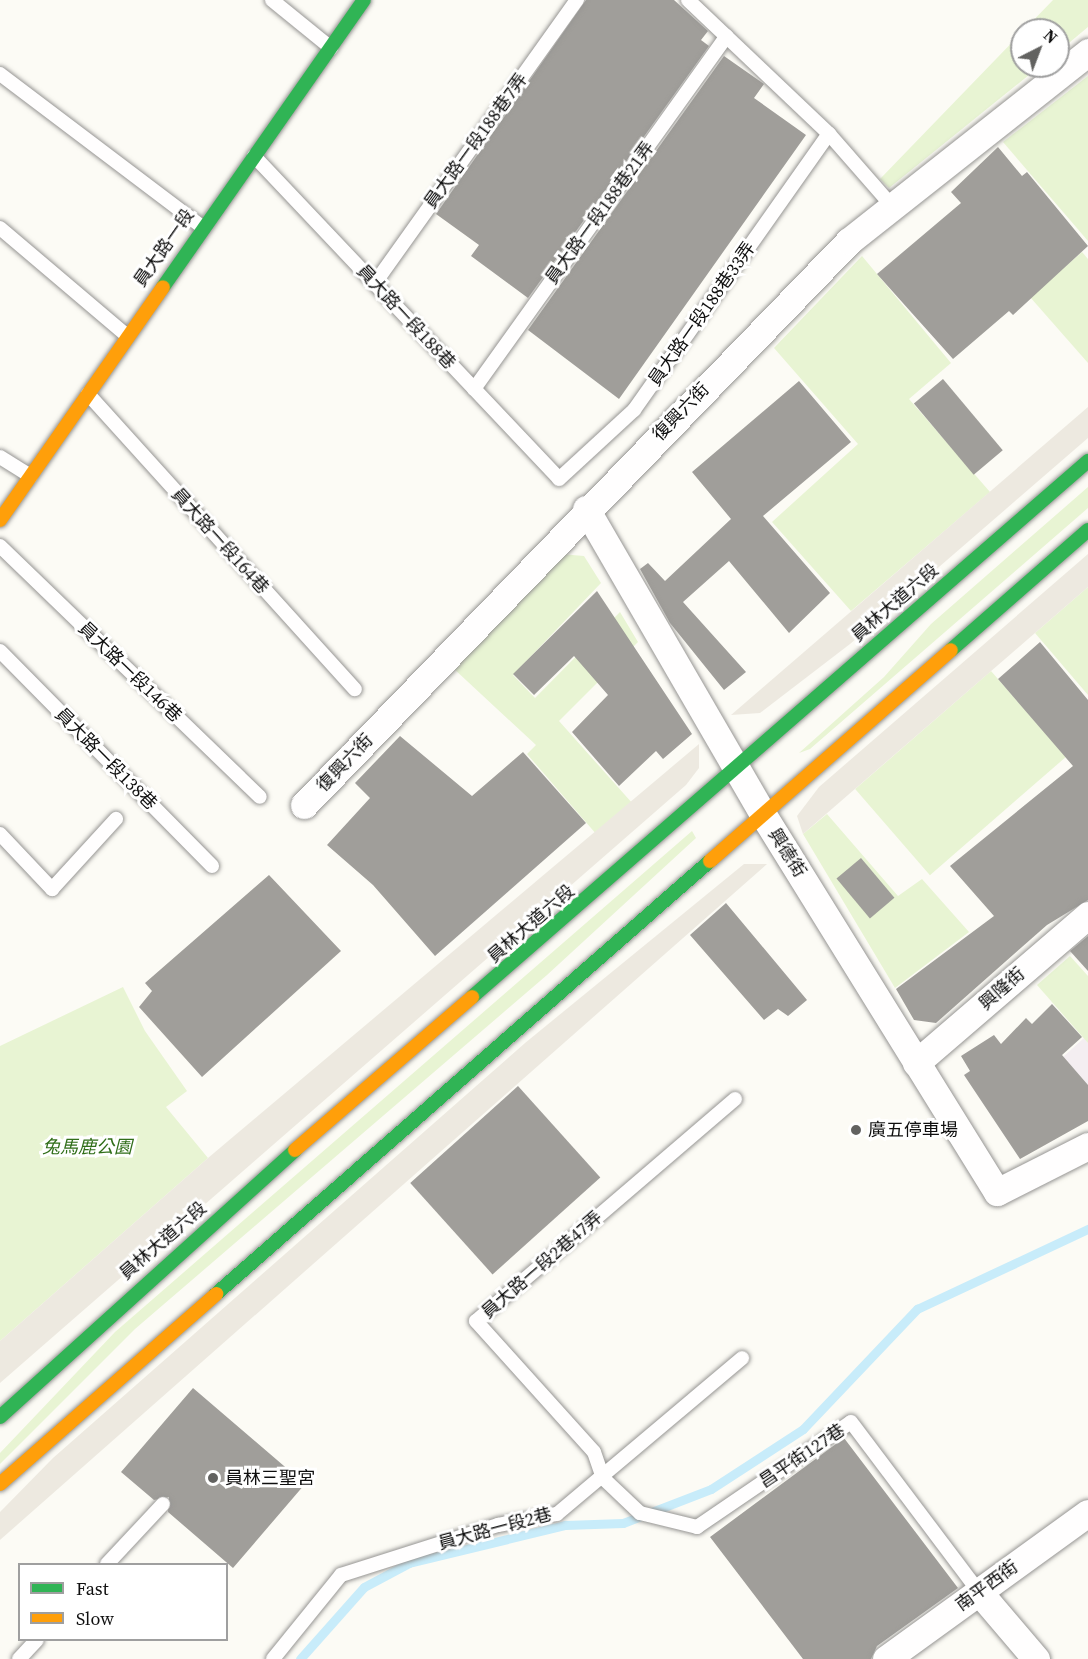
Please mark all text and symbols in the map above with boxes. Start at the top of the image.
north arrow [1010,18,1070,78]
text: N [1039,24,1062,48]
street label: 員大路一段188巷7弄 [420,69,532,213]
street label: 員大路一段188巷21弄 [541,137,659,289]
street label: 員大路一段 [129,205,199,291]
street label: 員大路一段188巷33弄 [644,238,760,390]
street label: 員大路一段188巷 [352,260,460,374]
street label: 復興六街 [648,379,714,445]
street label: 員大路一段164巷 [167,484,273,598]
street label: 員林大道六段 [847,559,943,647]
street label: 員大路一段146巷 [74,617,186,727]
street label: 員大路一段138巷 [51,704,161,814]
street label: 復興六街 [312,730,378,796]
street label: 興德街 [764,824,810,882]
street label: 員林大道六段 [483,880,579,968]
street label: 興隆街 [975,963,1029,1015]
place label: 廣五停車場 [868,1119,958,1141]
marker: 廣五停車場 [849,1123,863,1137]
park label: 兔馬鹿公園 [42,1136,132,1158]
street label: 員林大道六段 [115,1197,211,1285]
street label: 員大路一段2巷47弄 [477,1207,607,1323]
street label: 昌平街127巷 [755,1419,849,1493]
place label: 員林三聖宮 [225,1467,315,1489]
marker: 員林三聖宮 [206,1471,220,1485]
street label: 員大路一段2巷 [436,1503,554,1555]
street label: 南平西街 [952,1556,1022,1616]
legend [18,1563,228,1641]
text: Fast [76,1576,109,1601]
text: Slow [76,1606,114,1631]

